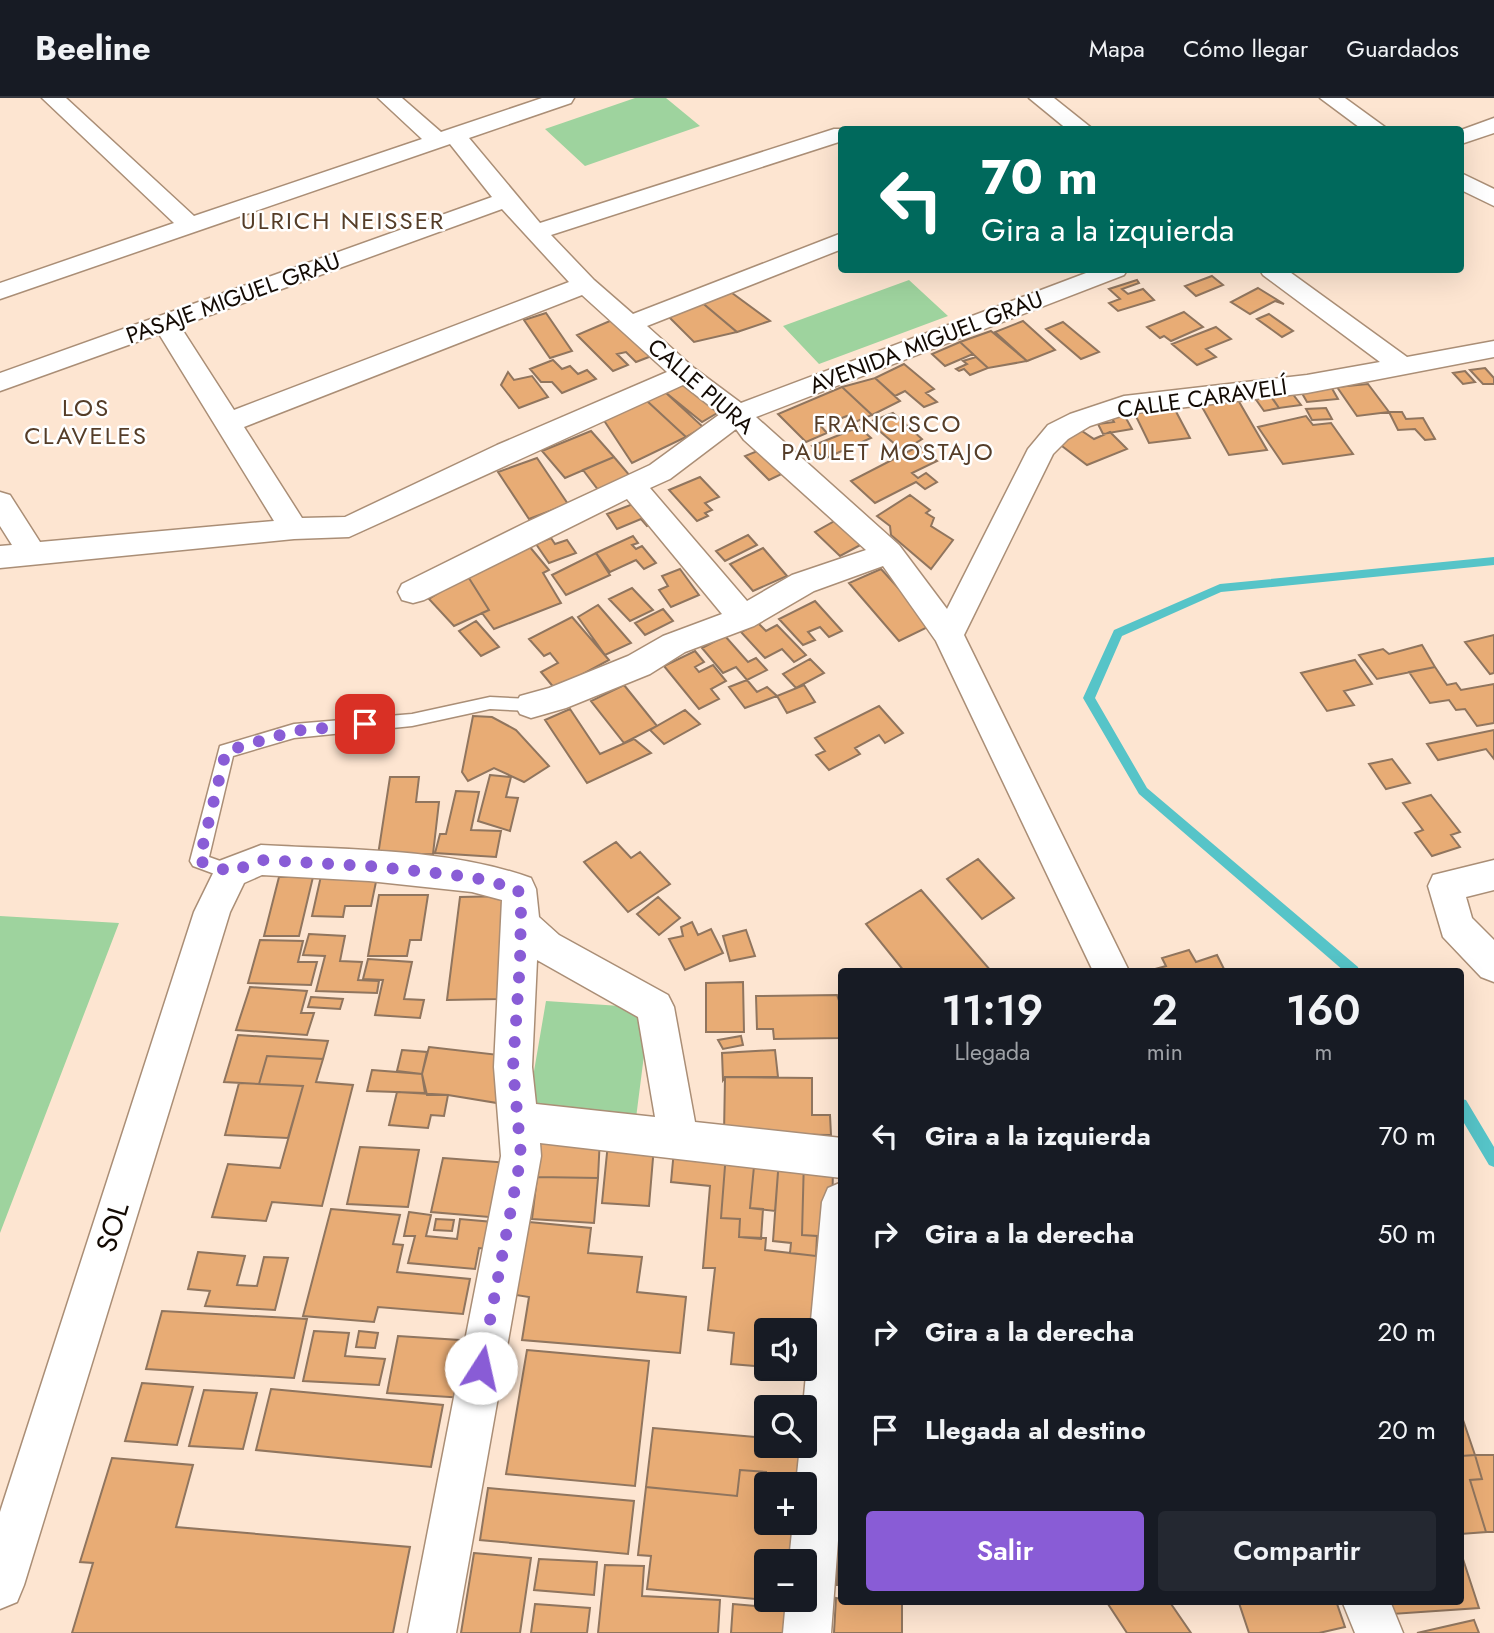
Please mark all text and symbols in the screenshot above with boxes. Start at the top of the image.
text: Beeline [35,25,151,72]
text: Mapa [1089,31,1145,66]
text: Cómo llegar [1183,31,1308,66]
text: Guardados [1346,31,1459,66]
text: 70 m [981,142,1098,212]
icon: left [866,154,957,245]
district label: ULRICH NEISSER [241,203,445,238]
text: Gira a la izquierda [981,207,1234,253]
street label: PASAJE MIGUEL GRAU [121,243,345,353]
street label: AVENIDA MIGUEL GRAU [804,282,1048,402]
street label: CALLE PIURA [640,330,762,443]
street label: CALLE CARAVELÍ [1115,369,1289,427]
district label: LOS CLAVELES [24,390,148,453]
district label: FRANCISCO PAULET MOSTAJO [781,406,995,469]
pin [335,694,395,754]
icon: arrive [346,705,384,743]
text: 11:19 [941,980,1043,1041]
text: 2 [1152,980,1178,1041]
text: 160 [1286,980,1361,1041]
text: Llegada [954,1035,1030,1069]
text: min [1147,1035,1183,1069]
text: m [1314,1035,1332,1069]
icon: left [866,1117,904,1155]
text: Gira a la izquierda [925,1117,1151,1155]
text: 70 m [1379,1117,1436,1155]
street label: SOL [86,1197,140,1257]
icon: right [866,1215,904,1253]
text: Gira a la derecha [925,1215,1134,1253]
text: 50 m [1378,1215,1436,1253]
icon: right [866,1313,904,1351]
text: Gira a la derecha [925,1313,1134,1351]
text: 20 m [1378,1313,1436,1351]
map controls [754,1318,817,1612]
button: sound [754,1318,817,1381]
position arrow [444,1331,518,1405]
button: search [754,1395,817,1458]
icon: arrive [866,1411,904,1449]
text: Llegada al destino [925,1411,1146,1449]
text: 20 m [1378,1411,1436,1449]
button: + [754,1472,817,1535]
button: Salir [866,1511,1144,1591]
button: Compartir [1158,1511,1436,1591]
button: − [754,1549,817,1612]

